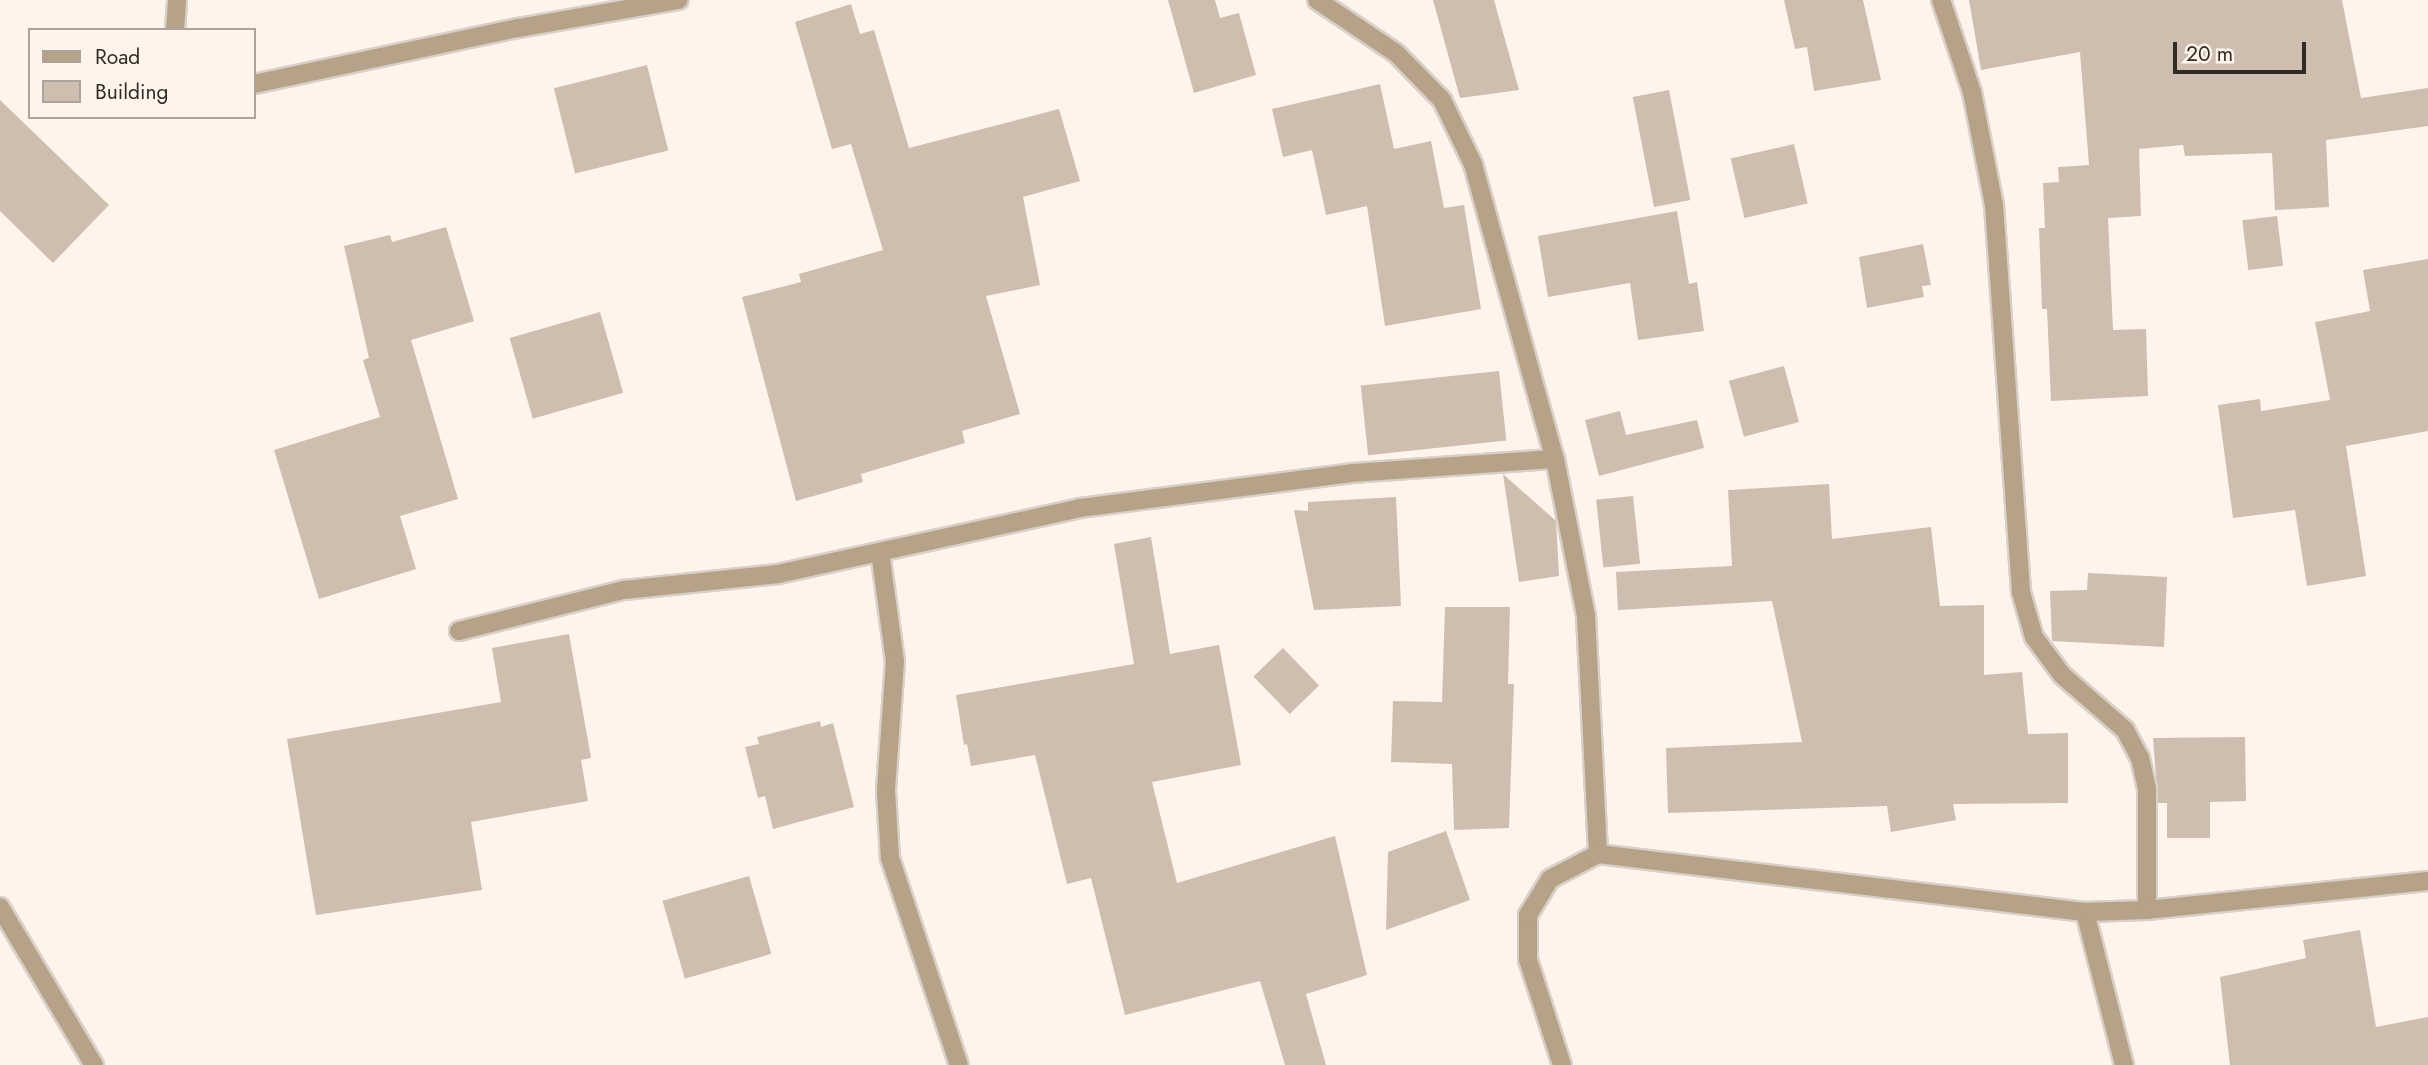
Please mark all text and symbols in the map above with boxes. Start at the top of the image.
legend [28,28,256,119]
scale bar [2176,28,2309,72]
text: 20 m [2186,39,2233,69]
text: Road [95,42,140,72]
text: Building [95,77,168,107]

